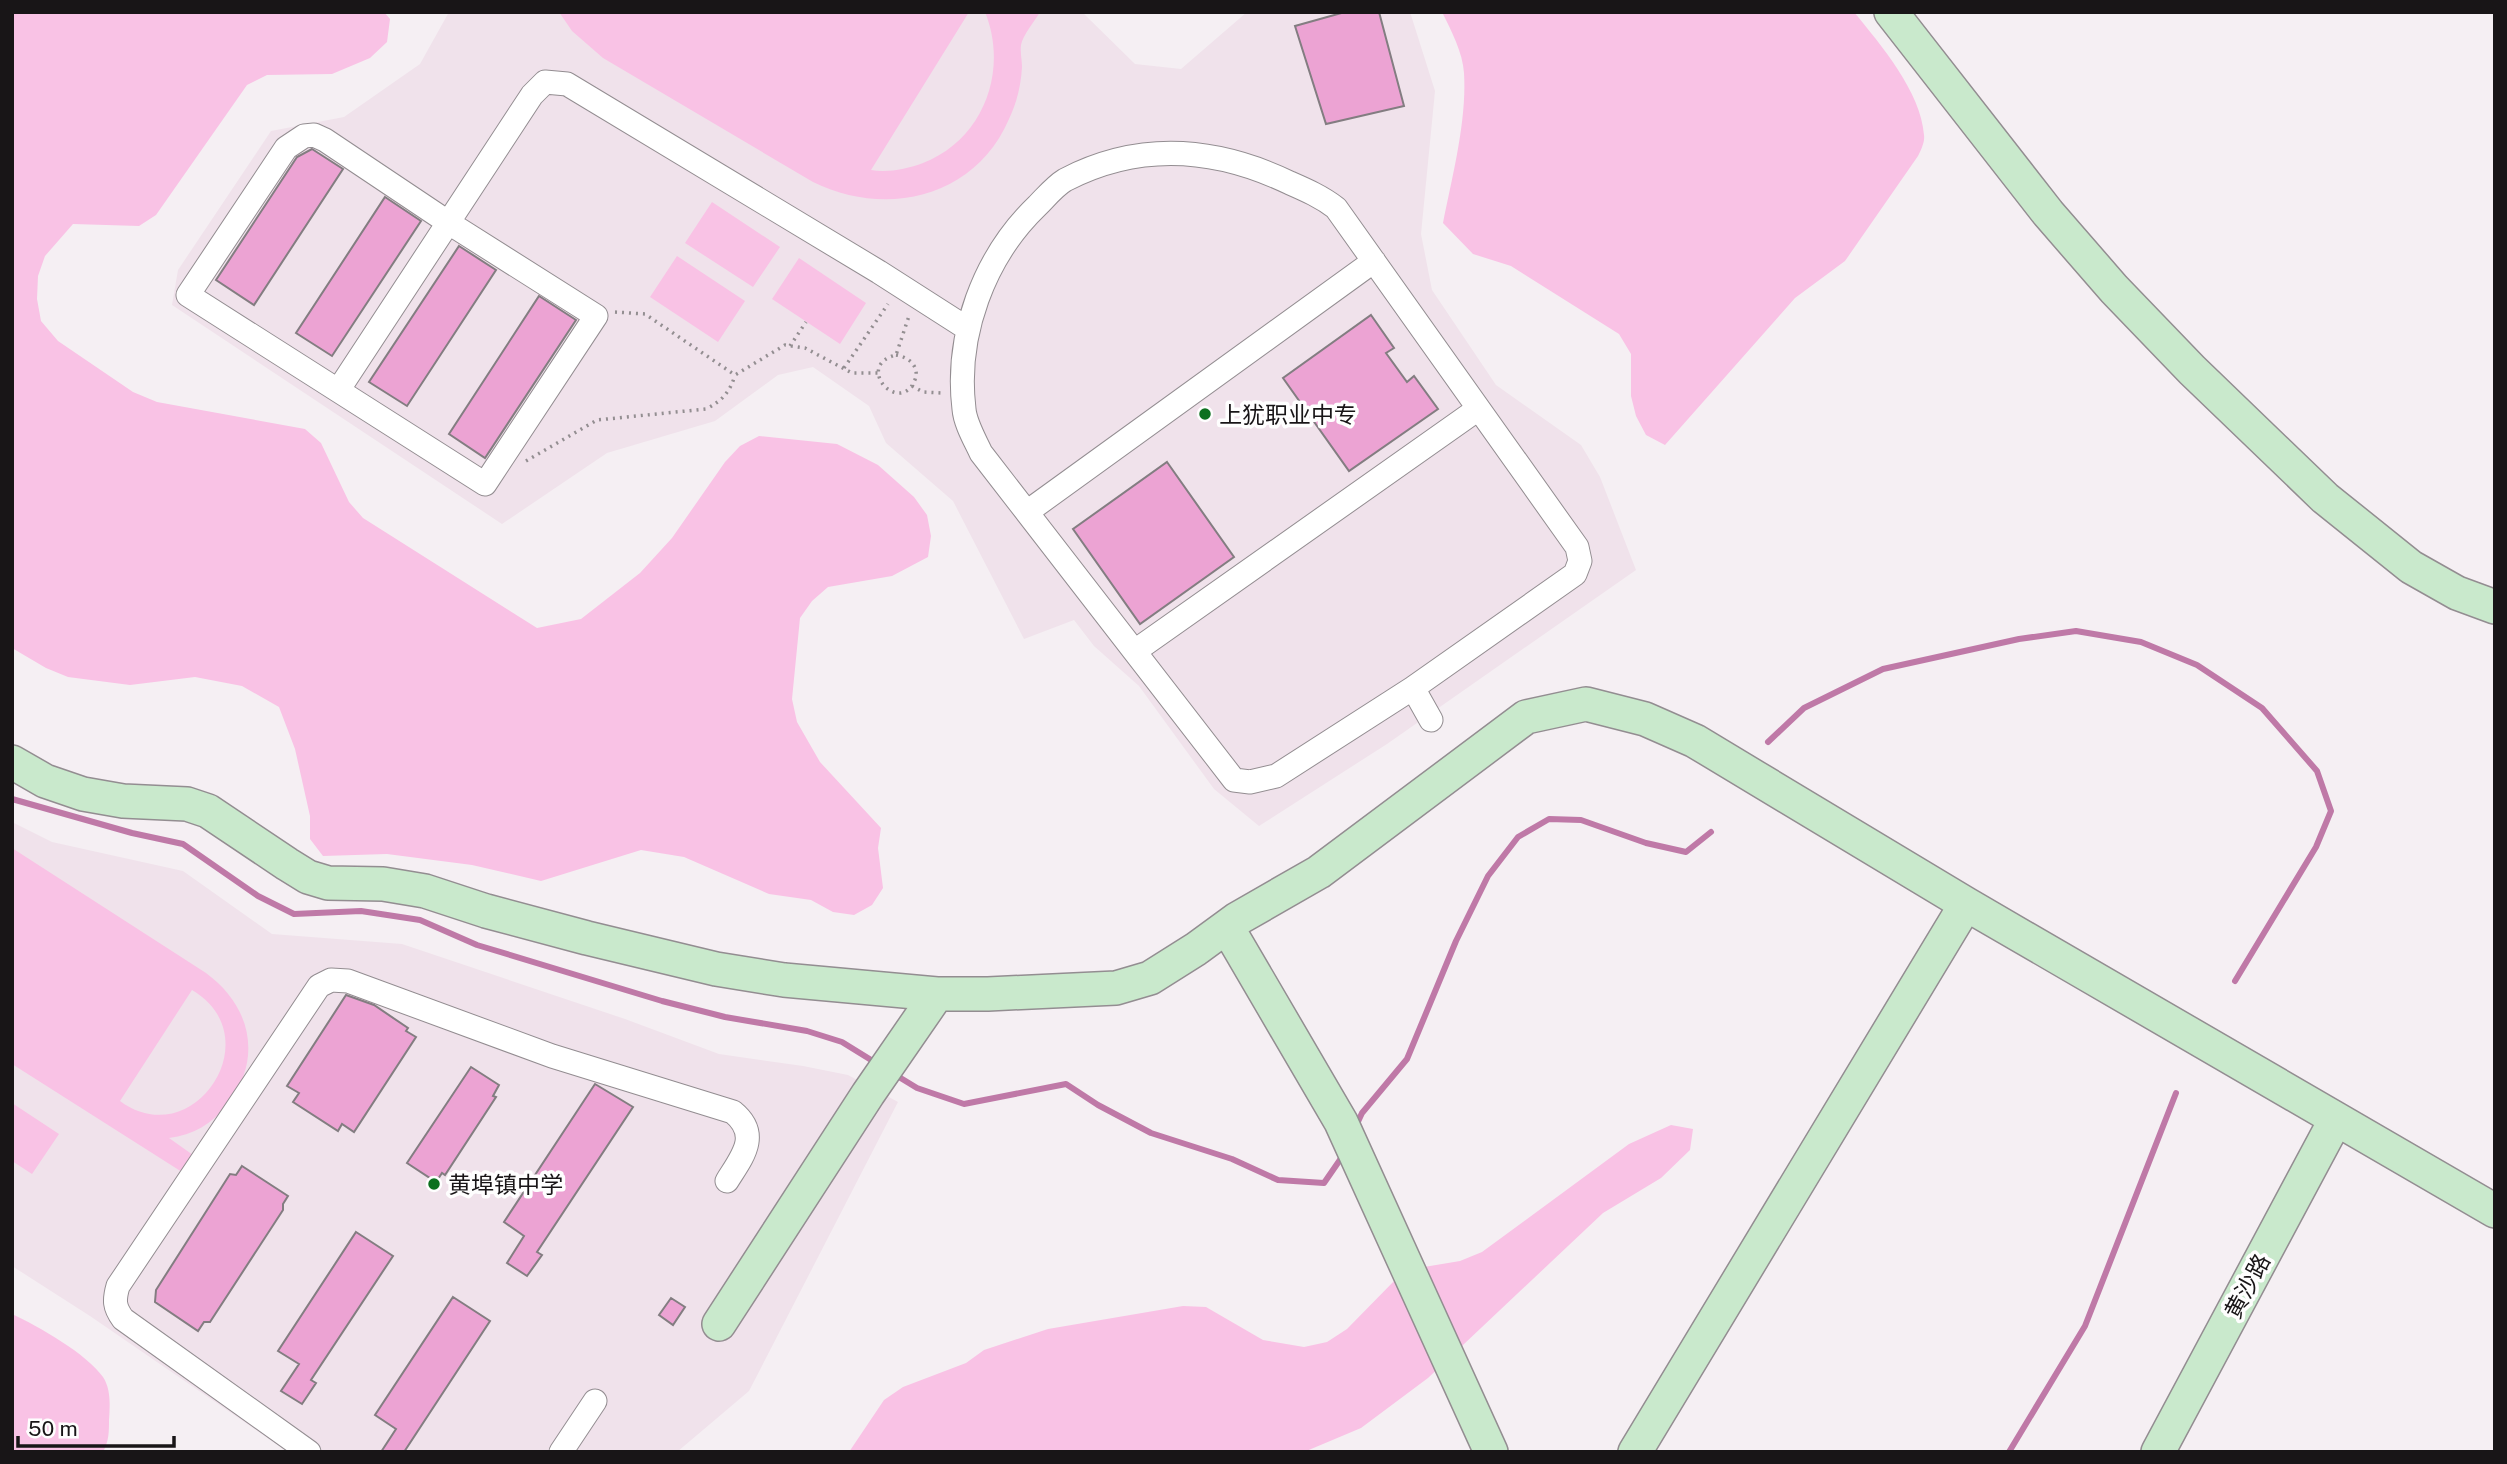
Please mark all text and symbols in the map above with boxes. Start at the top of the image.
place label: 上犹职业中专 [1219,401,1357,428]
marker: 上犹职业中专 [1197,406,1213,422]
place label: 黄埠镇中学 [448,1171,563,1198]
marker: 黄埠镇中学 [426,1176,442,1192]
street label: 黄沙路 [2219,1249,2275,1323]
scale bar [18,1404,173,1448]
text: 50 m [28,1416,78,1441]

